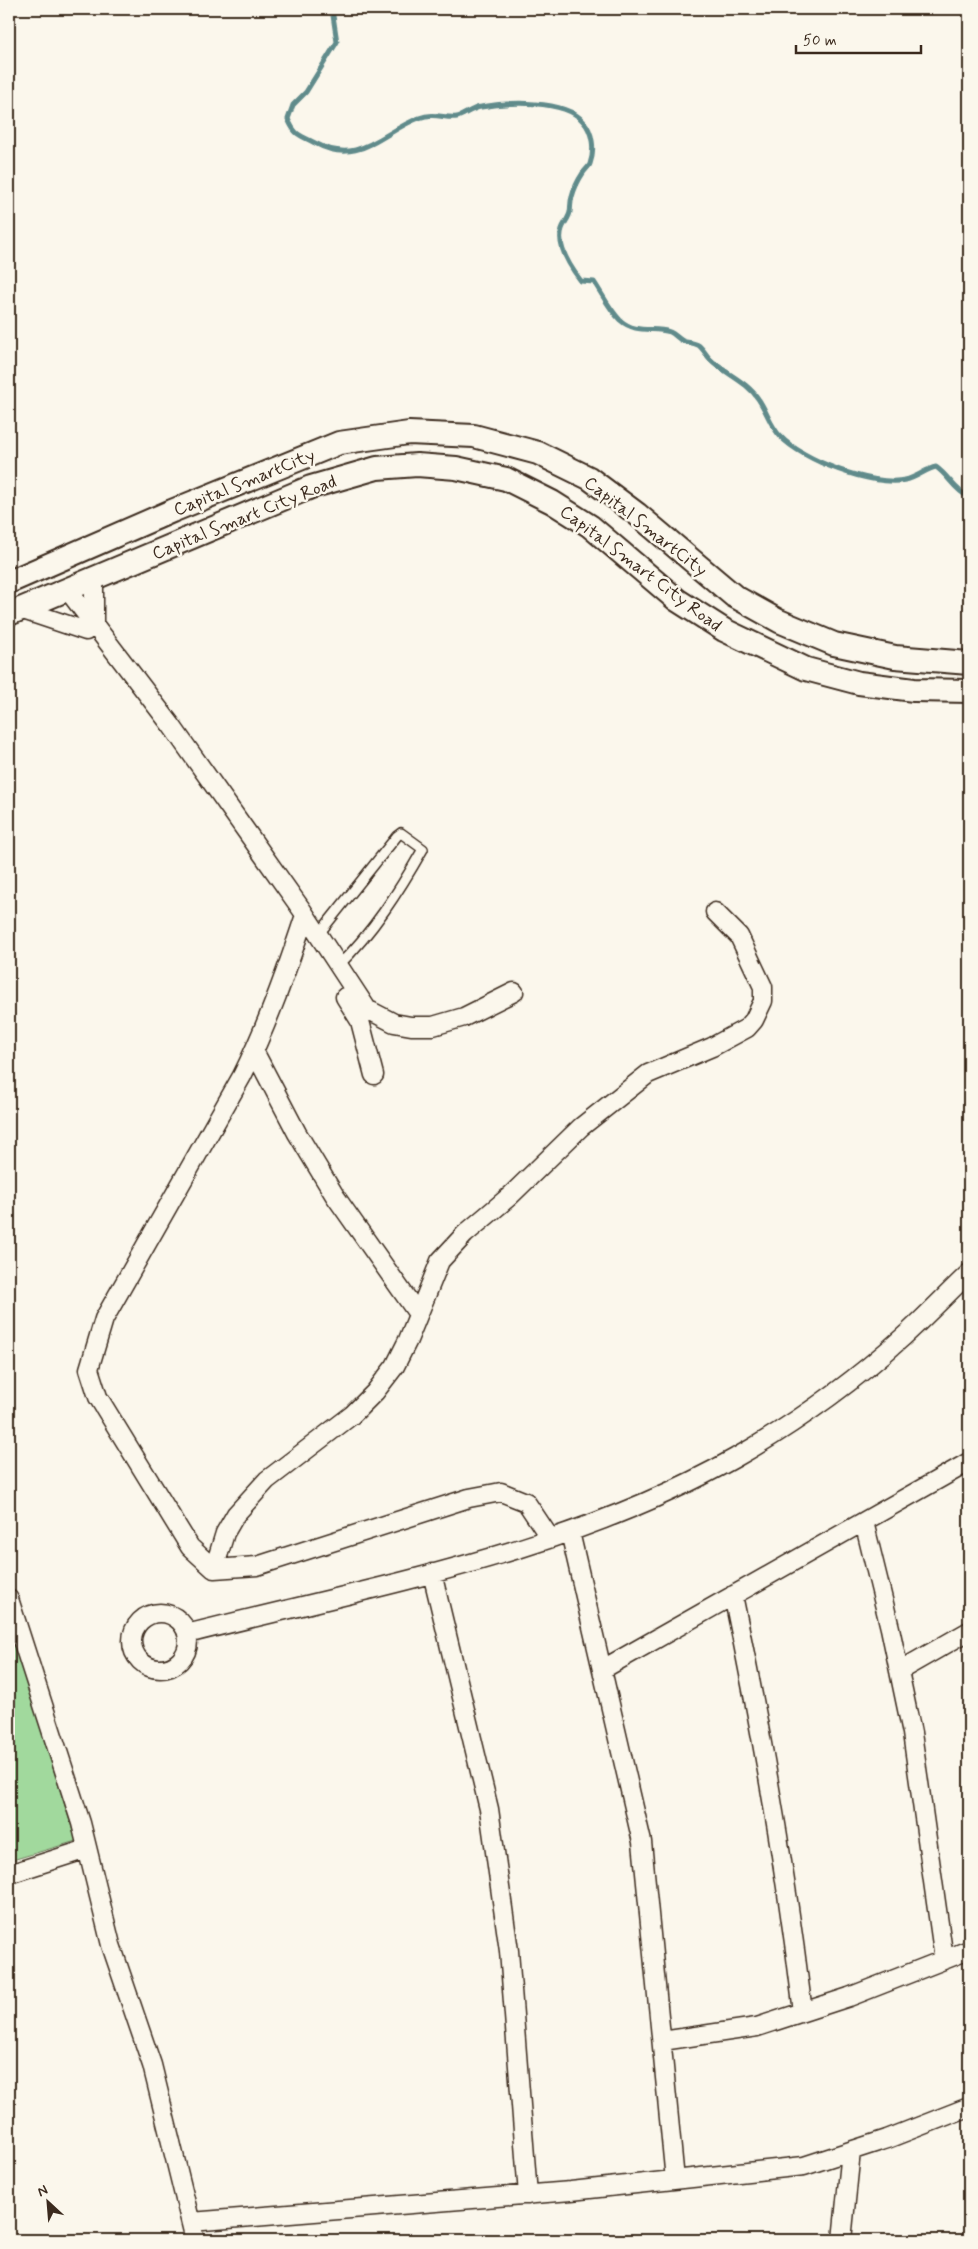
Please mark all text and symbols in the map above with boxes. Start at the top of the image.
scale bar [796,22,920,54]
text: 50 m [803,31,837,51]
street label: Capital SmartCity [170,444,319,522]
street label: Capital Smart City Road [149,470,340,566]
street label: Capital SmartCity [579,471,712,583]
street label: Capital Smart City Road [554,500,726,638]
north arrow [22,2176,72,2226]
text: N [35,2181,51,2201]

